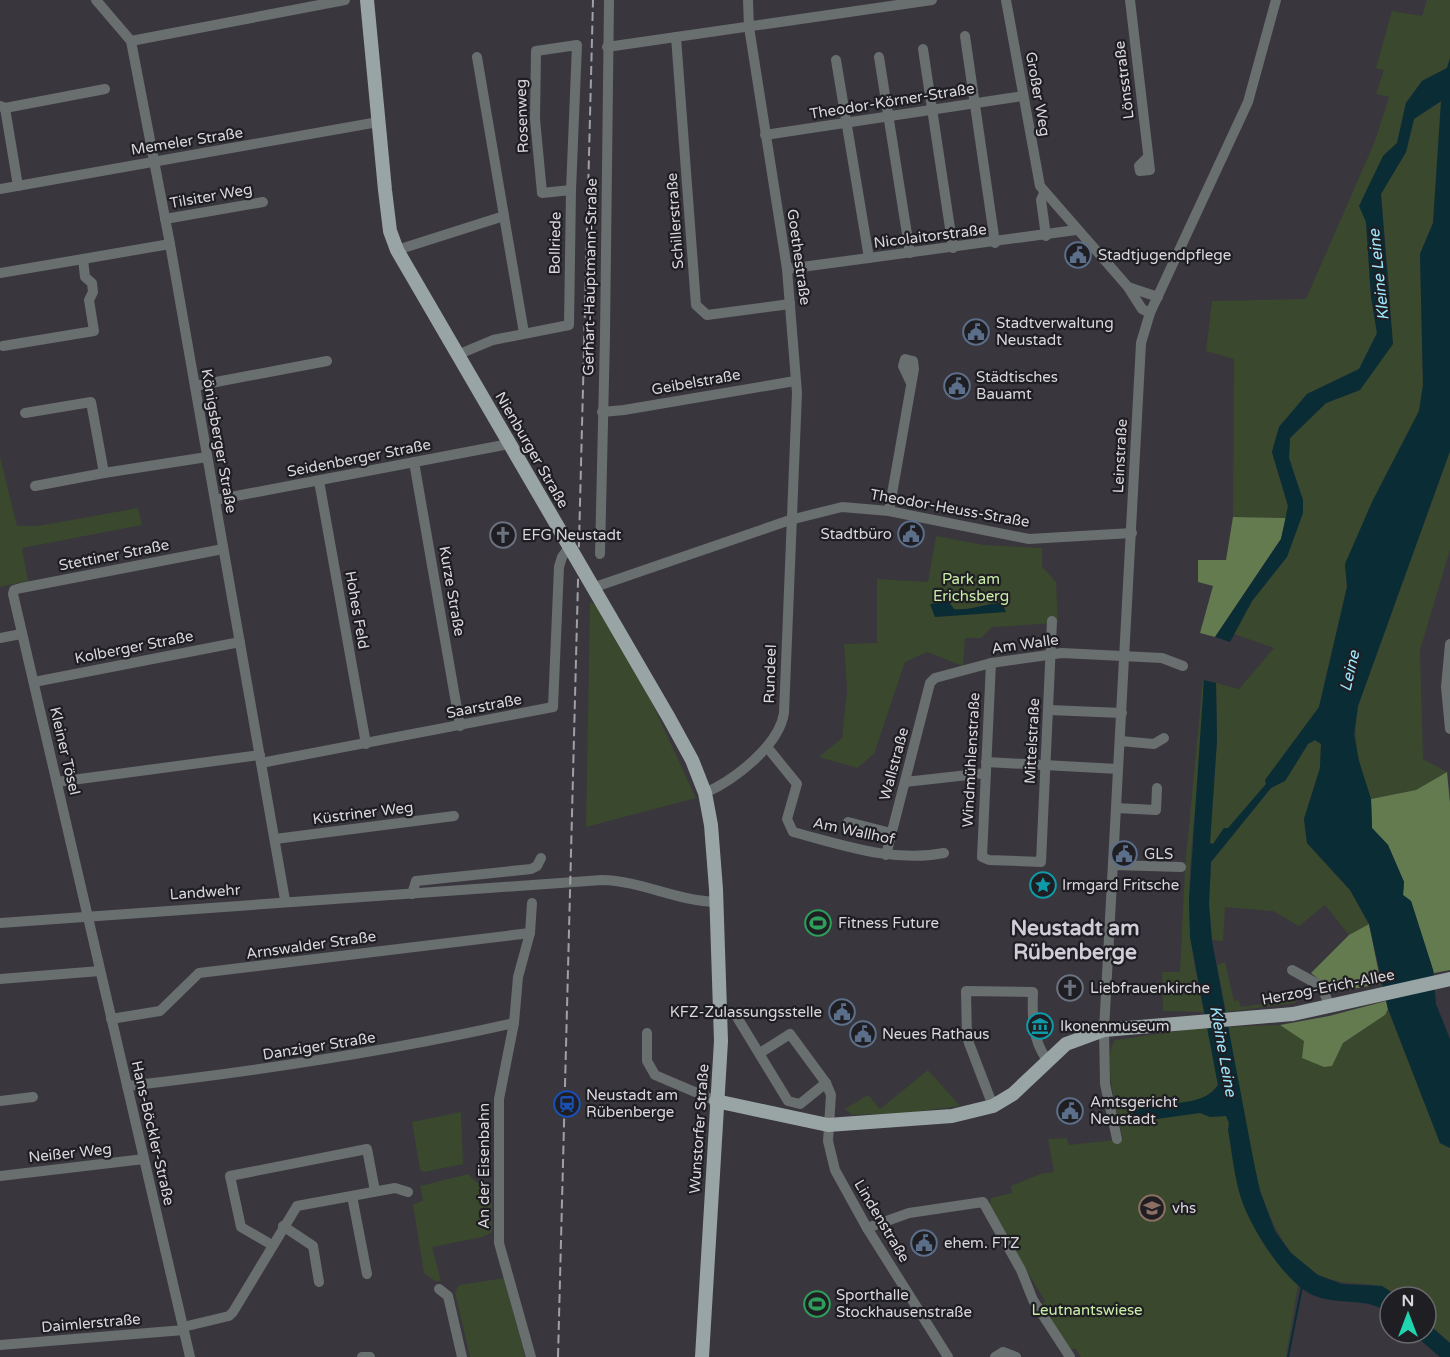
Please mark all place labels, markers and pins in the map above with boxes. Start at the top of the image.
public building icon: Stadtjugendpflege [1063,240,1093,270]
place label: Stadtjugendpflege [1098,246,1231,264]
place label: Stadtverwaltung Neustadt [996,314,1114,349]
public building icon: Stadtverwaltung Neustadt [961,317,991,347]
place label: Städtisches Bauamt [976,368,1058,403]
public building icon: Städtisches Bauamt [942,371,972,401]
public building icon: Stadtbüro [896,519,926,549]
church icon: EFG Neustadt [488,520,518,550]
place label: Stadtbüro [820,525,892,543]
place label: EFG Neustadt [522,526,622,544]
public building icon: GLS [1109,839,1139,869]
place label: GLS [1144,845,1173,863]
place icon: Irmgard Fritsche [1028,870,1058,900]
place label: Irmgard Fritsche [1062,876,1179,894]
sports icon: Fitness Future [803,908,833,938]
place label: Fitness Future [838,914,939,932]
church icon: Liebfrauenkirche [1055,973,1085,1003]
place label: Liebfrauenkirche [1090,979,1210,997]
public building icon: KFZ-Zulassungsstelle [827,997,857,1027]
place label: KFZ-Zulassungsstelle [670,1003,822,1021]
museum icon: Ikonenmuseum [1025,1011,1055,1041]
place label: Ikonenmuseum [1060,1017,1170,1035]
public building icon: Neues Rathaus [848,1019,878,1049]
place label: Neues Rathaus [882,1025,990,1043]
place label: Neustadt am Rübenberge [586,1086,678,1121]
station icon: Neustadt am Rübenberge [552,1089,582,1119]
place label: Amtsgericht Neustadt [1090,1093,1178,1128]
public building icon: Amtsgericht Neustadt [1055,1096,1085,1126]
school or university icon: vhs [1137,1193,1167,1223]
place label: vhs [1172,1199,1196,1217]
public building icon: ehem. FTZ [909,1228,939,1258]
place label: ehem. FTZ [944,1234,1020,1252]
place label: Sporthalle Stockhausenstraße [836,1286,972,1321]
sports icon: Sporthalle Stockhausenstraße [802,1289,832,1319]

